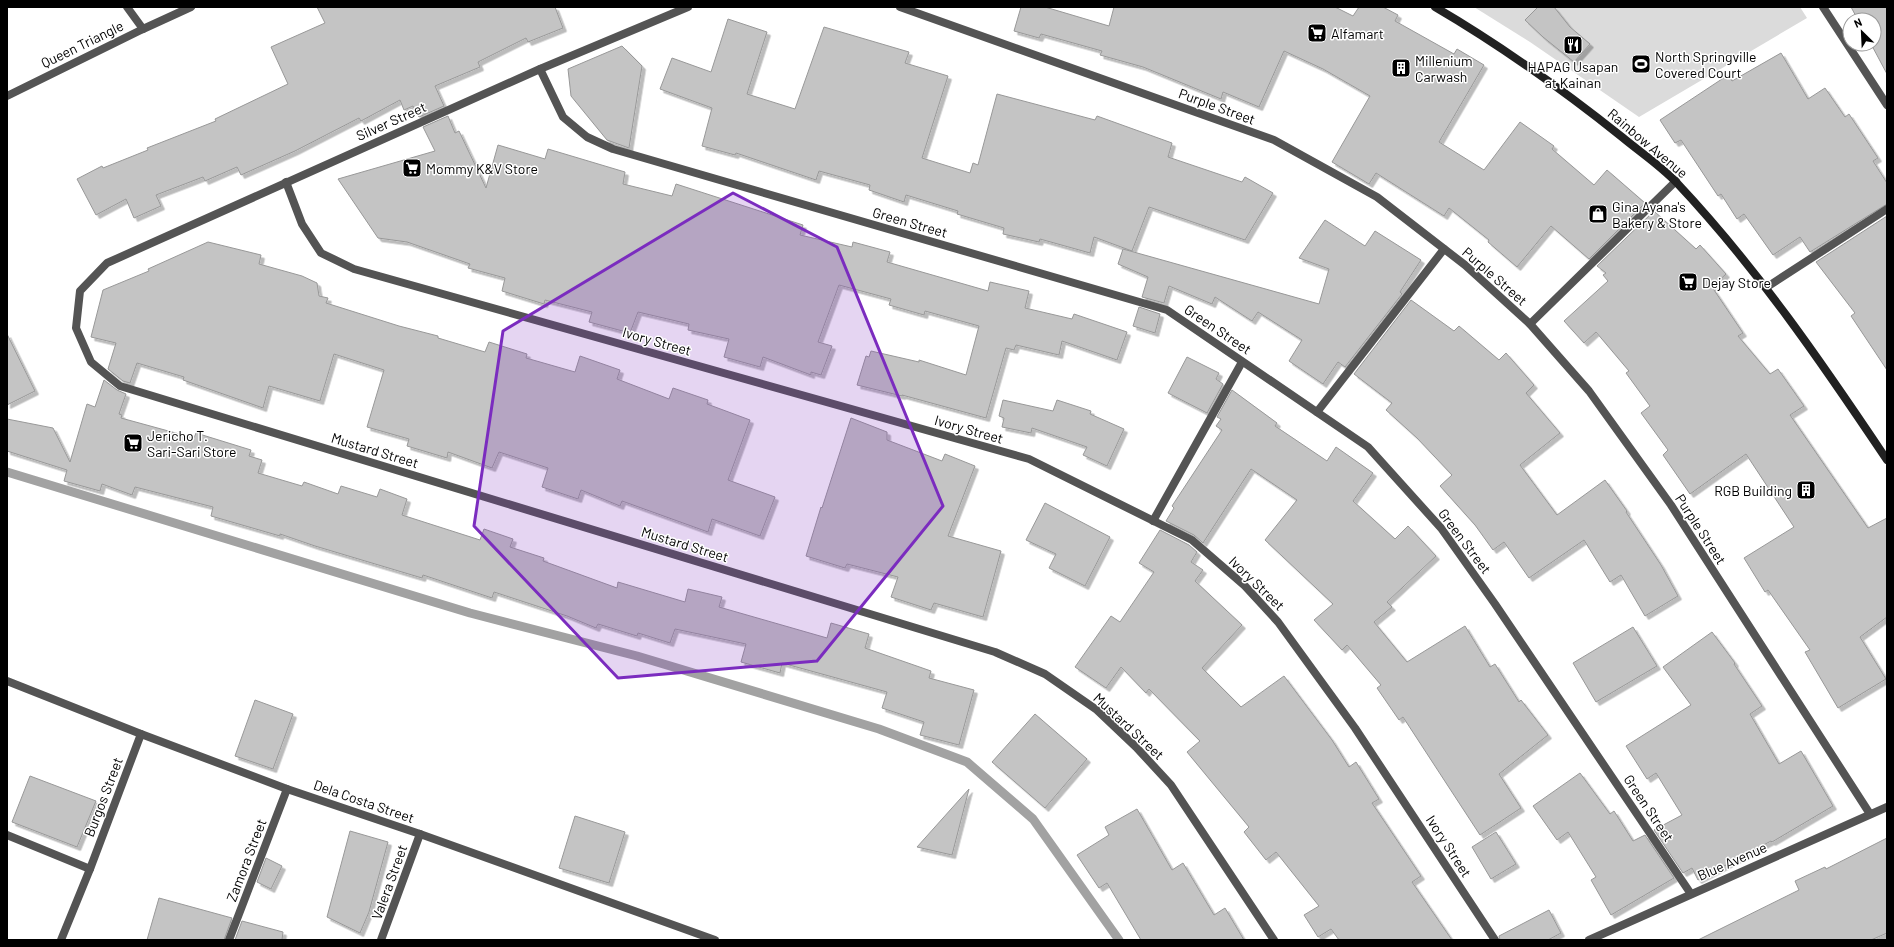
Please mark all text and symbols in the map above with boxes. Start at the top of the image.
north arrow [1842,12,1882,52]
text: N [1852,15,1864,30]
street label: Queen Triangle [38,17,126,71]
supermarket icon: Alfamart [1306,22,1328,44]
place label: Alfamart [1331,25,1384,42]
restaurant icon: HAPAG Usapan at Kainan [1562,34,1584,56]
place label: North Springville Covered Court [1655,48,1757,81]
place label: Millenium Carwash [1415,52,1473,85]
sports icon: North Springville Covered Court [1630,53,1652,75]
building icon: Millenium Carwash [1390,57,1412,79]
place label: HAPAG Usapan at Kainan [1528,58,1618,91]
street label: Purple Street [1176,84,1258,128]
street label: Silver Street [353,98,429,144]
street label: Rainbow Avenue [1605,105,1691,181]
supermarket icon: Mommy K&V Store [401,157,423,179]
place label: Mommy K&V Store [426,160,538,177]
place label: Gina Ayana's Bakery & Store [1612,198,1702,231]
street label: Green Street [871,203,949,241]
shop icon: Gina Ayana's Bakery & Store [1587,203,1609,225]
street label: Purple Street [1459,243,1531,309]
supermarket icon: Dejay Store [1677,271,1699,293]
place label: Dejay Store [1702,274,1771,291]
street label: Green Street [1181,300,1255,358]
street label: Ivory Street [621,323,693,359]
street label: Ivory Street [933,411,1005,447]
place label: Jericho T. Sari-Sari Store [147,427,236,460]
street label: Mustard Street [329,429,421,471]
supermarket icon: Jericho T. Sari-Sari Store [122,432,144,454]
building icon: RGB Building [1795,479,1817,501]
place label: RGB Building [1714,482,1792,499]
street label: Purple Street [1672,491,1730,567]
street label: Green Street [1435,505,1495,577]
street label: Mustard Street [639,523,731,565]
street label: Ivory Street [1226,552,1288,614]
street label: Mustard Street [1090,689,1168,763]
street label: Burgos Street [80,755,126,839]
street label: Green Street [1620,771,1678,845]
street label: Dela Costa Street [311,776,417,826]
street label: Ivory Street [1423,812,1475,880]
street label: Zamora Street [222,816,270,904]
street label: Blue Avenue [1695,838,1769,884]
street label: Valera Street [368,842,410,922]

